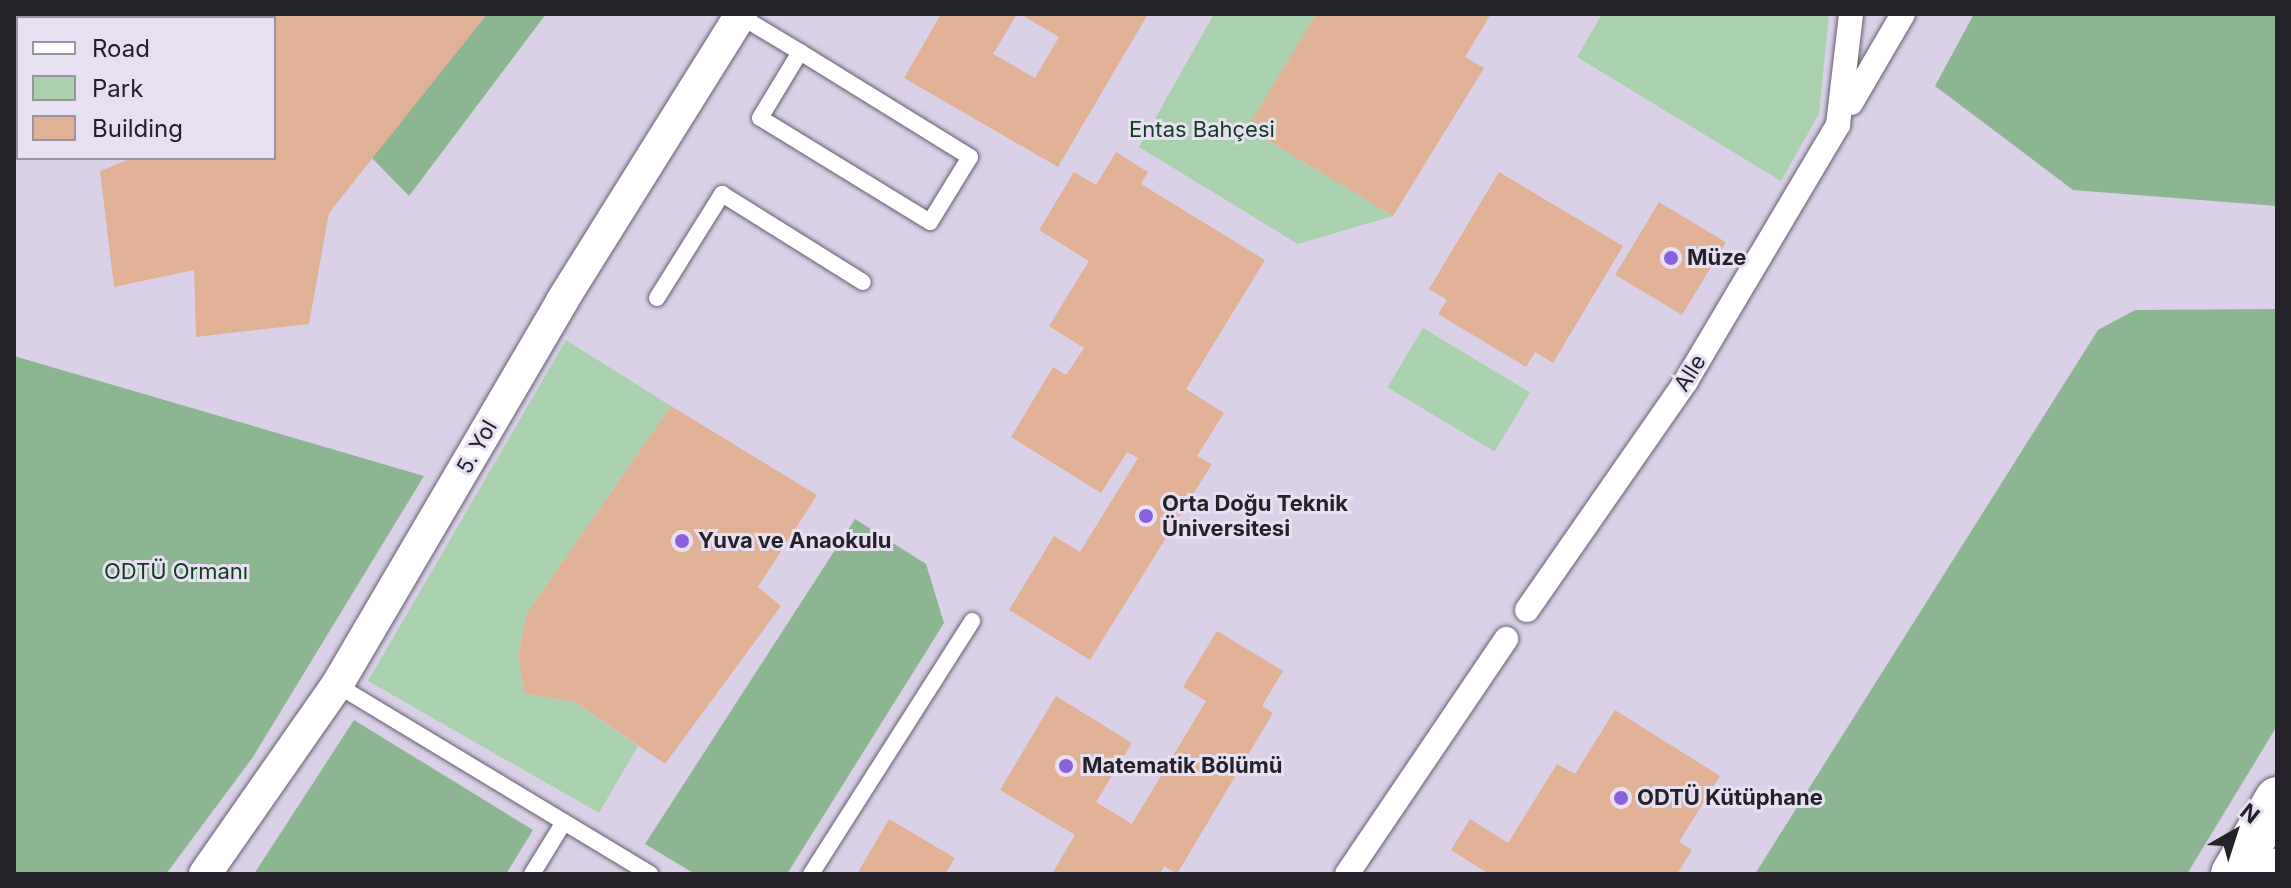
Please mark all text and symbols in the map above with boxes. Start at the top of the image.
legend [16,16,276,160]
text: Road [92,34,150,63]
text: Park [92,74,143,103]
text: Building [92,114,183,143]
park label: Entas Bahçesi [1129,117,1275,143]
place label: Müze [1687,245,1746,271]
marker: Müze [1662,249,1680,267]
street label: Alle [1669,350,1711,396]
street label: 5. Yol [451,416,503,478]
place label: Orta Doğu Teknik Üniversitesi [1162,490,1348,542]
marker: Orta Doğu Teknik Üniversitesi [1137,507,1155,525]
place label: Yuva ve Anaokulu [698,528,891,554]
marker: Yuva ve Anaokulu [673,532,691,550]
park label: ODTÜ Ormanı [104,559,248,585]
place label: Matematik Bölümü [1082,753,1283,779]
marker: Matematik Bölümü [1057,757,1075,775]
place label: ODTÜ Kütüphane [1637,785,1823,811]
marker: ODTÜ Kütüphane [1612,789,1630,807]
north arrow [2195,792,2275,872]
text: N [2235,798,2265,829]

